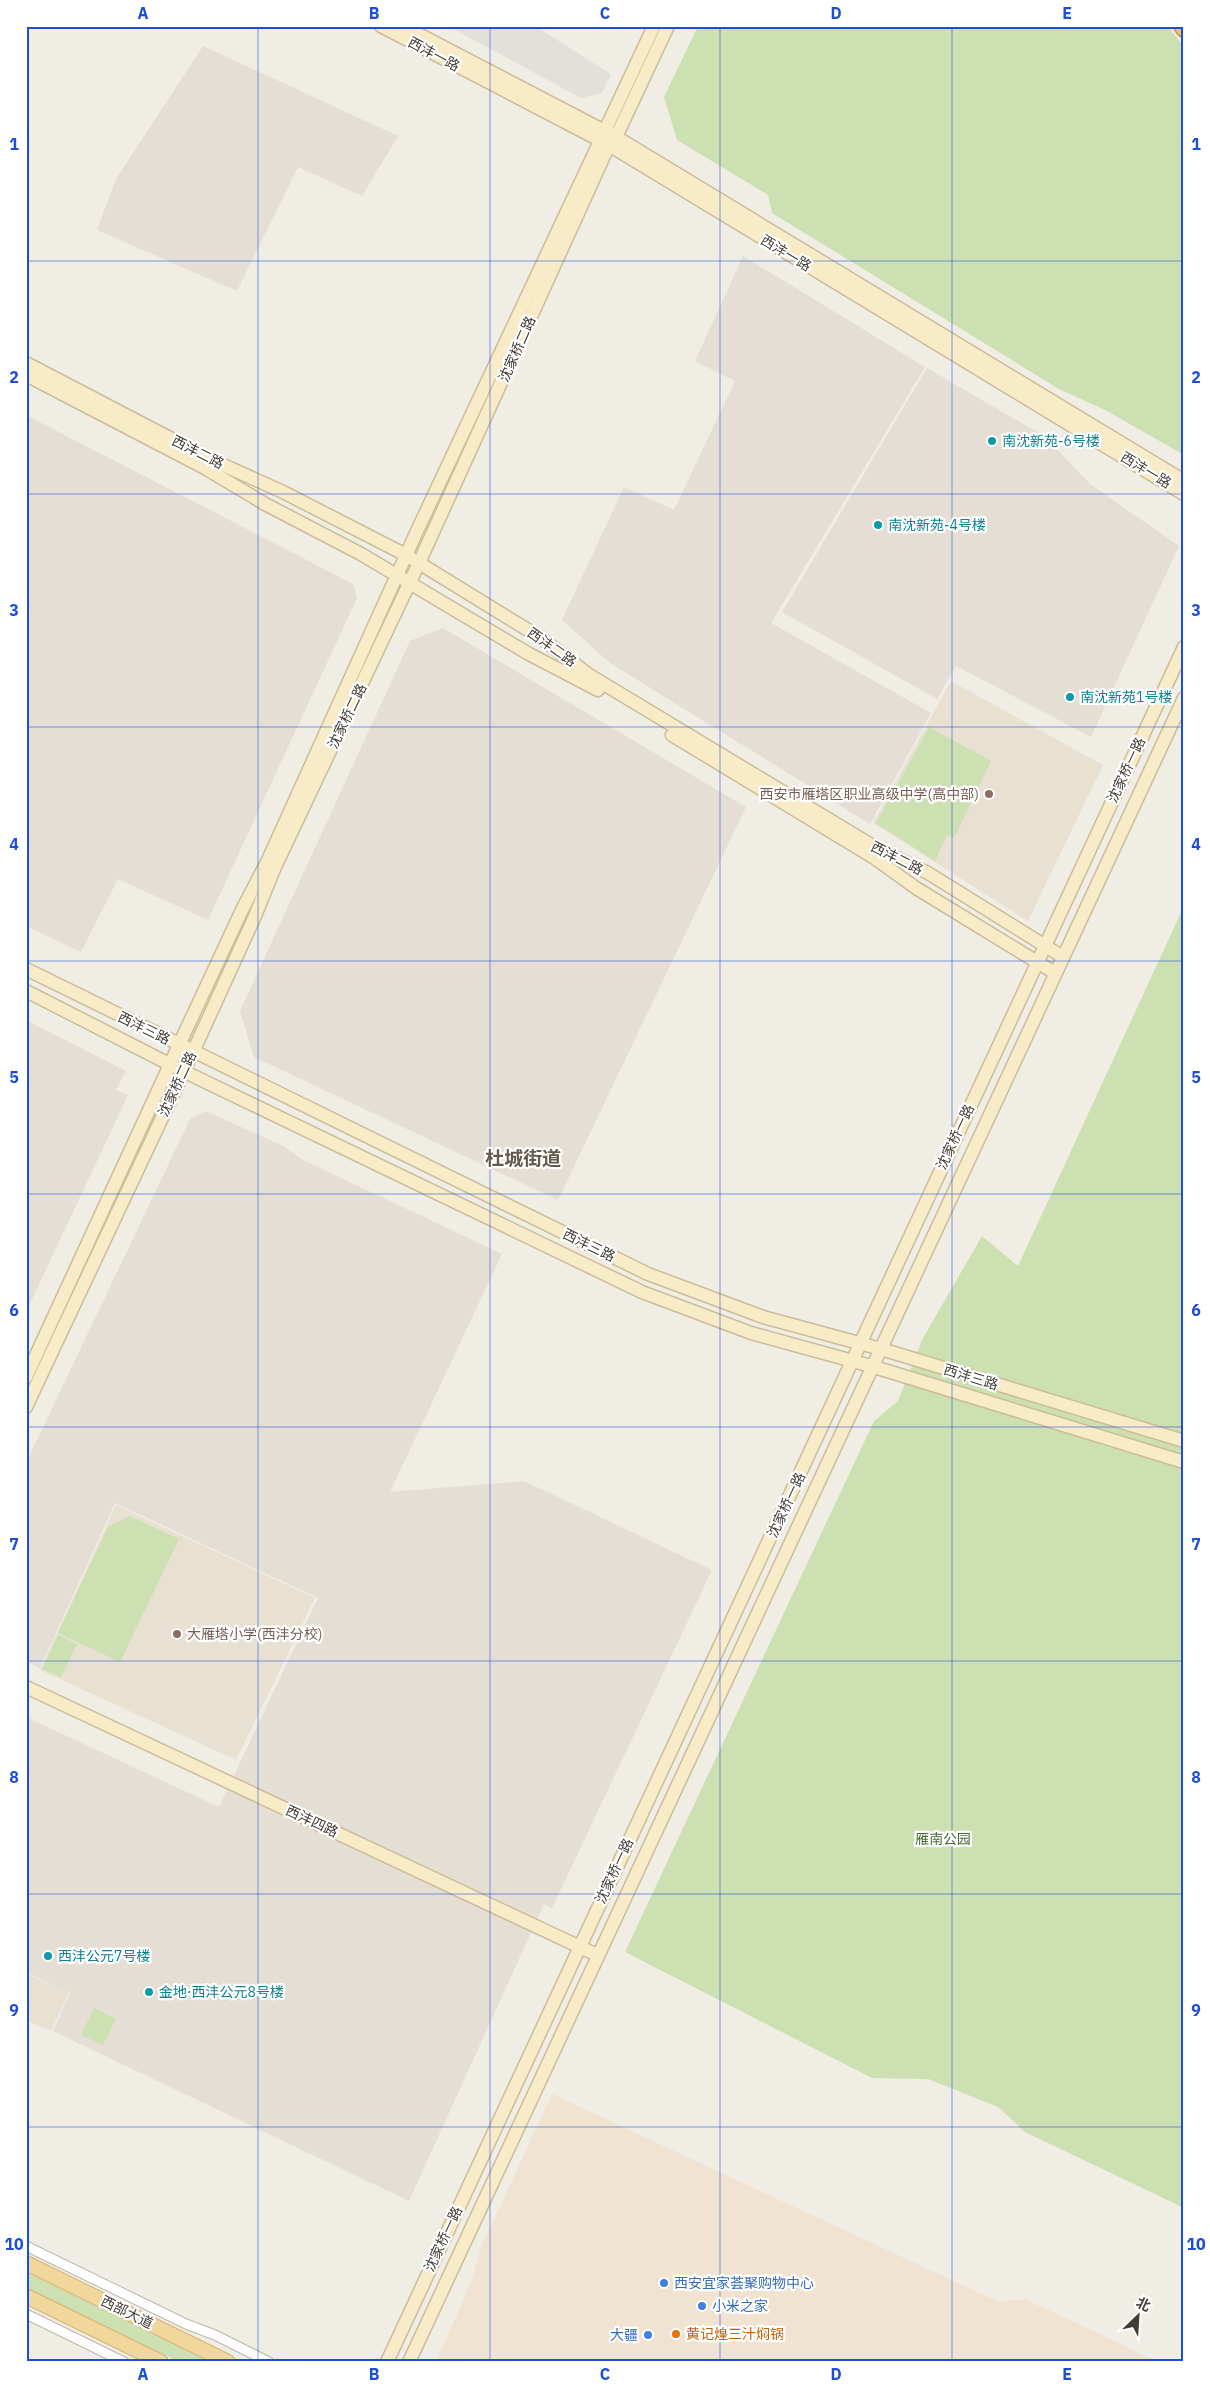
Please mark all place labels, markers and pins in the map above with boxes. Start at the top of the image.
place label: 南沈新苑-6号楼 [1002,432,1100,450]
marker: 南沈新苑-6号楼 [986,435,998,447]
place label: 南沈新苑-4号楼 [888,516,986,534]
marker: 南沈新苑-4号楼 [872,519,884,531]
place label: 南沈新苑1号楼 [1080,688,1172,706]
marker: 南沈新苑1号楼 [1064,691,1076,703]
place label: 西安市雁塔区职业高级中学(高中部) [760,785,979,803]
marker: 西安市雁塔区职业高级中学(高中部) [983,788,995,800]
place label: 大雁塔小学(西沣分校) [187,1625,322,1643]
marker: 大雁塔小学(西沣分校) [171,1628,183,1640]
place label: 西沣公元7号楼 [58,1947,150,1965]
marker: 西沣公元7号楼 [42,1950,54,1962]
place label: 金地·西沣公元8号楼 [159,1983,284,2001]
marker: 金地·西沣公元8号楼 [143,1986,155,1998]
place label: 西安宜家荟聚购物中心 [674,2274,814,2292]
marker: 西安宜家荟聚购物中心 [658,2277,670,2289]
place label: 小米之家 [712,2297,768,2315]
marker: 小米之家 [696,2300,708,2312]
place label: 黄记煌三汁焖锅 [686,2325,784,2343]
place label: 大疆 [610,2326,638,2344]
marker: 黄记煌三汁焖锅 [670,2328,682,2340]
marker: 大疆 [642,2329,654,2341]

